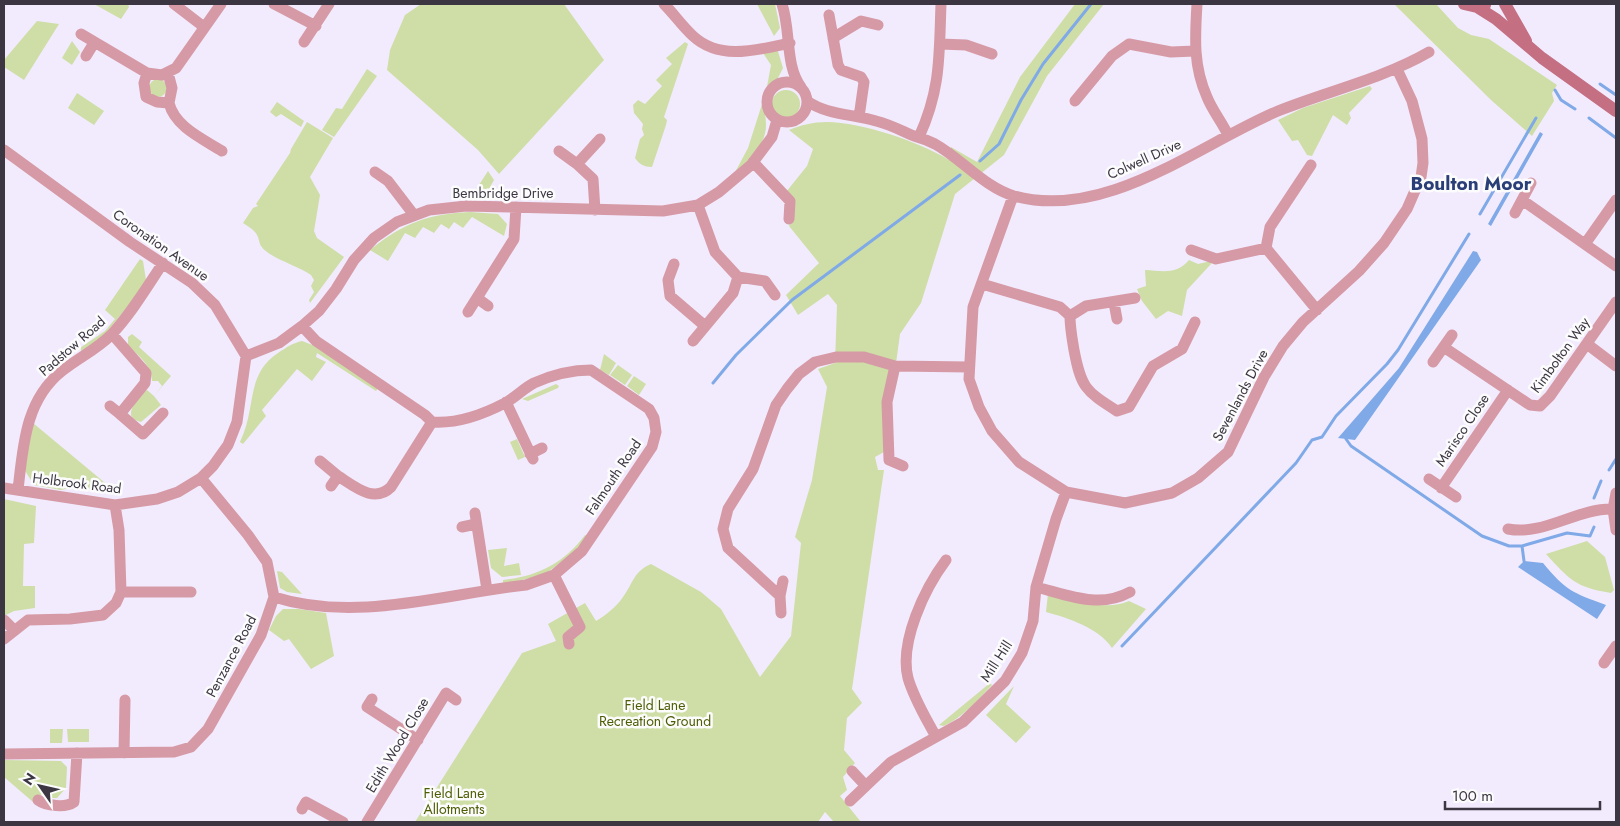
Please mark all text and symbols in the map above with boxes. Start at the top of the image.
street label: Colwell Drive [1104,134,1184,184]
district label: Boulton Moor [1411,170,1532,197]
street label: Bembridge Drive [453,183,553,203]
street label: Coronation Avenue [109,204,213,286]
street label: Padstow Road [34,311,110,381]
street label: Kimbolton Way [1526,312,1595,397]
street label: Sevenlands Drive [1207,346,1273,444]
street label: Marisco Close [1430,390,1494,470]
street label: Falmouth Road [580,435,646,519]
street label: Holbrook Road [31,468,123,498]
street label: Penzance Road [201,611,261,701]
street label: Mill Hill [975,636,1017,686]
street label: Edith Wood Close [361,694,433,796]
park label: Field Lane Recreation Ground [599,695,711,731]
north arrow [15,761,65,811]
text: N [18,769,41,789]
scale bar [1445,778,1600,810]
park label: Field Lane Allotments [423,783,485,819]
text: 100 m [1452,785,1493,807]

